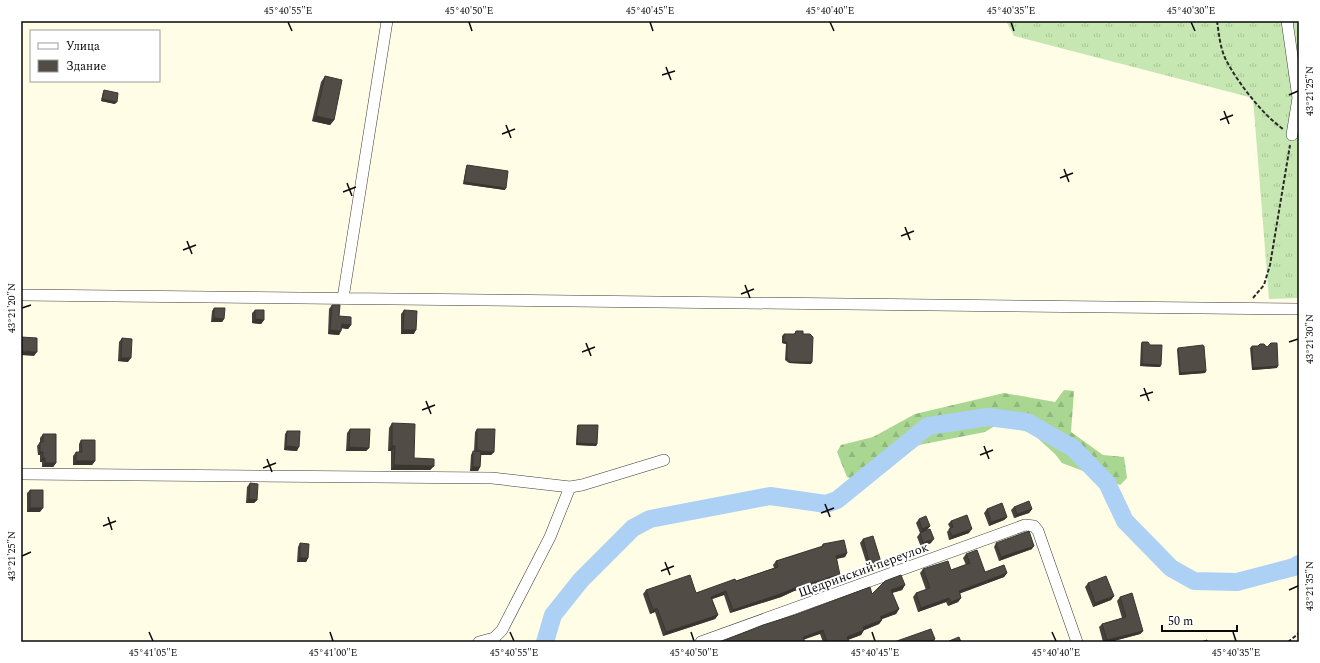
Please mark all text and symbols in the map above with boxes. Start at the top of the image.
text: 45°40'55"E [264,3,312,19]
text: 45°40'50"E [445,3,493,19]
text: 45°40'45"E [626,3,674,19]
text: 45°40'40"E [806,3,854,19]
text: 45°40'35"E [987,3,1035,19]
text: 45°40'30"E [1167,3,1215,19]
legend [30,30,160,82]
text: Улица [66,37,100,56]
text: Здание [66,57,106,76]
text: 43°21'25"N [1302,66,1318,116]
text: 43°21'20"N [4,283,20,333]
text: 43°21'30"N [1302,314,1318,364]
text: 43°21'25"N [4,531,20,581]
street label: Щедринский переулок [795,537,931,603]
text: 43°21'35"N [1302,561,1318,611]
scale bar [1162,607,1237,633]
text: 50 m [1168,612,1193,631]
text: 45°41'05"E [129,645,177,661]
text: 45°41'00"E [309,645,357,661]
text: 45°40'55"E [490,645,538,661]
text: 45°40'50"E [670,645,718,661]
text: 45°40'45"E [851,645,899,661]
text: 45°40'40"E [1032,645,1080,661]
text: 45°40'35"E [1212,645,1260,661]

